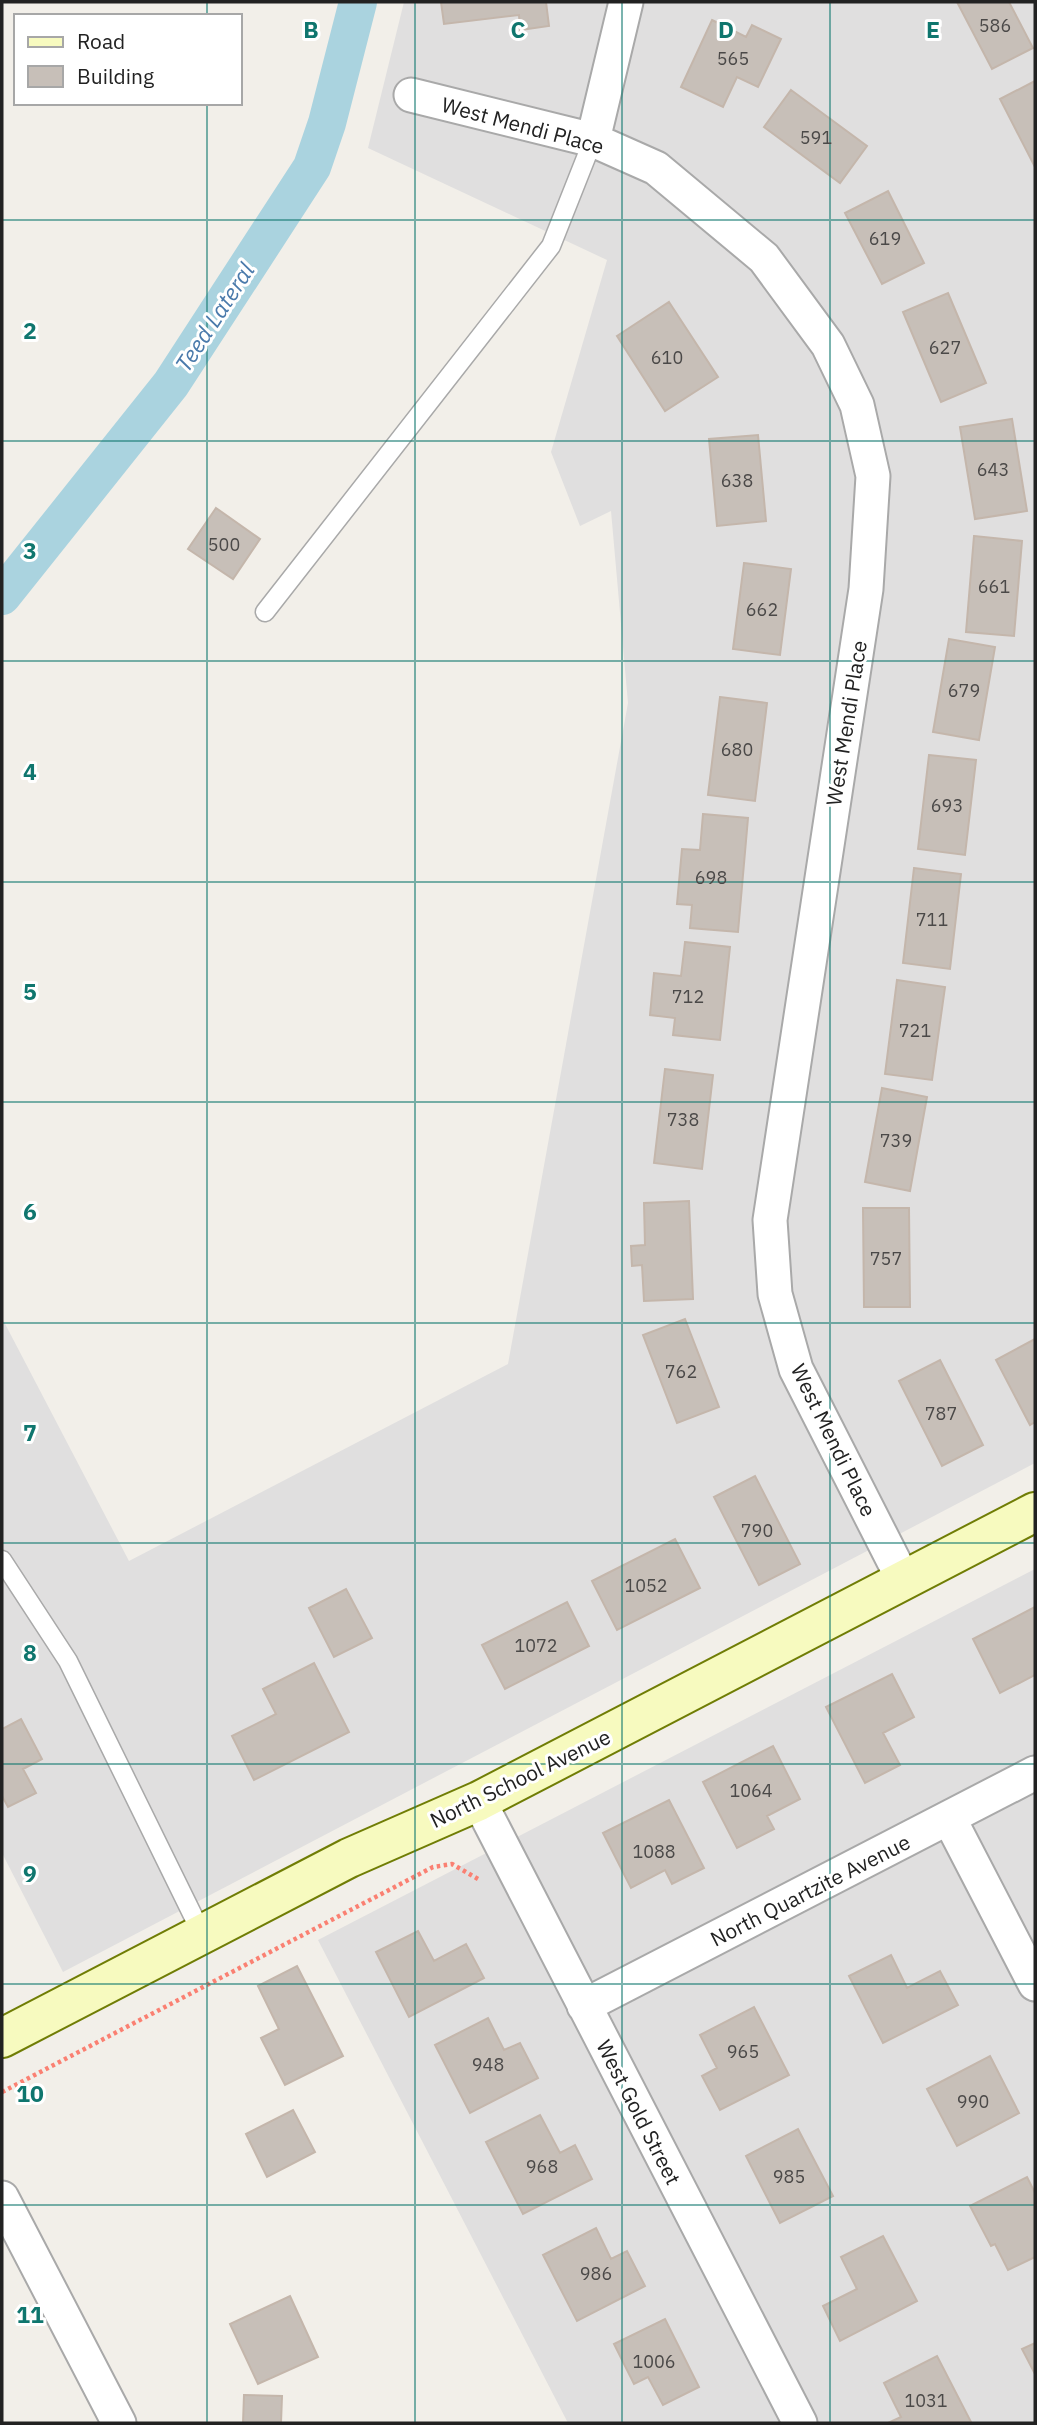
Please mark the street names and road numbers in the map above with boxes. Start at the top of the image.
street label: West Mendi Place [439,90,607,160]
street label: West Mendi Place [819,638,873,808]
street label: West Mendi Place [785,1359,883,1521]
street label: North School Avenue [425,1722,615,1834]
street label: North Quartzite Avenue [705,1827,915,1953]
street label: West Gold Street [590,2035,688,2189]

